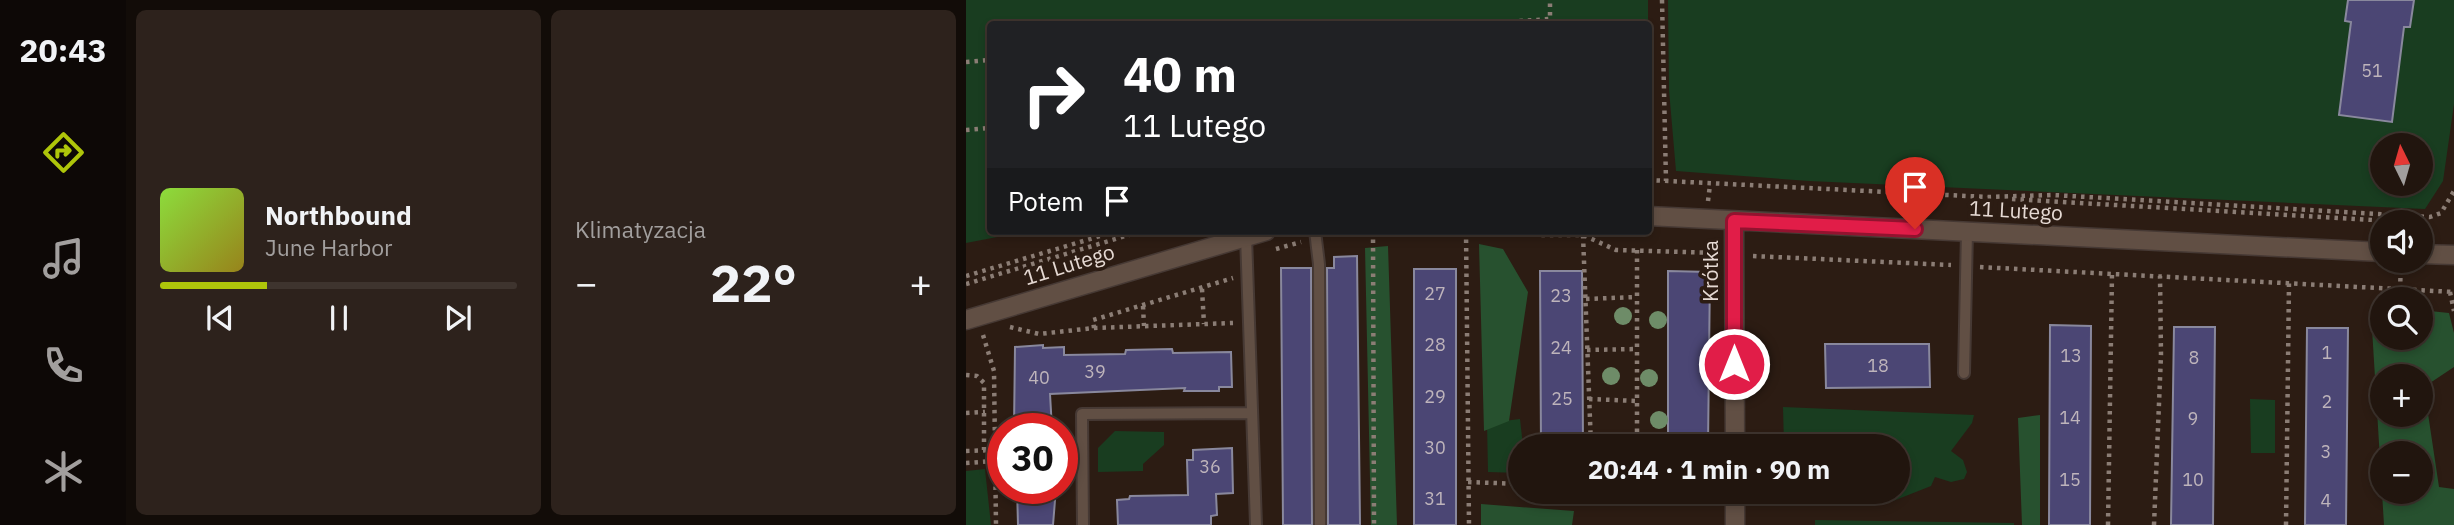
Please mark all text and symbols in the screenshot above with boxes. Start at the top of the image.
text: 20:43 [19,29,107,71]
text: 40 m [1123,42,1237,105]
icon: right [1008,49,1099,140]
house number: 51 [2361,59,2383,82]
text: 11 Lutego [1123,104,1266,146]
icon: directions [39,128,88,177]
north arrow [2370,133,2432,196]
map controls [2370,133,2433,504]
pin [1885,157,1945,229]
icon: arrive [1896,168,1934,206]
icon: arrive [1098,182,1136,220]
text: Potem [1008,184,1084,218]
street label: 11 Lutego [1968,194,2064,226]
text: Northbound [265,198,412,232]
button: sound [2370,210,2433,273]
text: Klimatyzacja [575,214,706,244]
text: June Harbor [265,232,393,262]
icon: music [39,234,88,283]
street label: 11 Lutego [1020,237,1118,291]
street label: Krótka [1696,240,1724,302]
text: 22° [710,249,797,316]
text: − [575,258,598,307]
text: + [909,258,932,307]
house number: 27 [1424,282,1446,305]
house number: 23 [1550,284,1572,307]
button: search [2370,287,2433,350]
icon: previous [201,299,239,337]
icon: pause [320,299,358,337]
icon: next [439,299,477,337]
position arrow [1697,327,1771,401]
house number: 28 [1424,333,1446,356]
house number: 24 [1550,336,1572,359]
icon: phone [39,341,88,390]
house number: 1 [2322,341,2332,364]
house number: 13 [2060,344,2082,367]
house number: 8 [2189,346,2199,369]
house number: 18 [1867,354,1889,377]
house number: 39 [1084,360,1106,383]
button: + [2370,364,2433,427]
house number: 40 [1028,366,1050,389]
house number: 29 [1424,385,1446,408]
house number: 25 [1551,387,1573,410]
house number: 2 [2322,390,2332,413]
house number: 14 [2059,406,2081,429]
house number: 9 [2188,407,2198,430]
speed limit sign: 30 [987,413,1078,504]
house number: 30 [1424,436,1446,459]
house number: 3 [2321,440,2331,463]
button: − [2370,441,2433,504]
icon: climate [39,447,88,496]
text: 20:44 · 1 min · 90 m [1588,452,1830,486]
house number: 36 [1199,455,1221,478]
house number: 15 [2059,468,2081,491]
house number: 10 [2182,468,2204,491]
house number: 31 [1424,487,1446,510]
house number: 4 [2321,489,2332,512]

